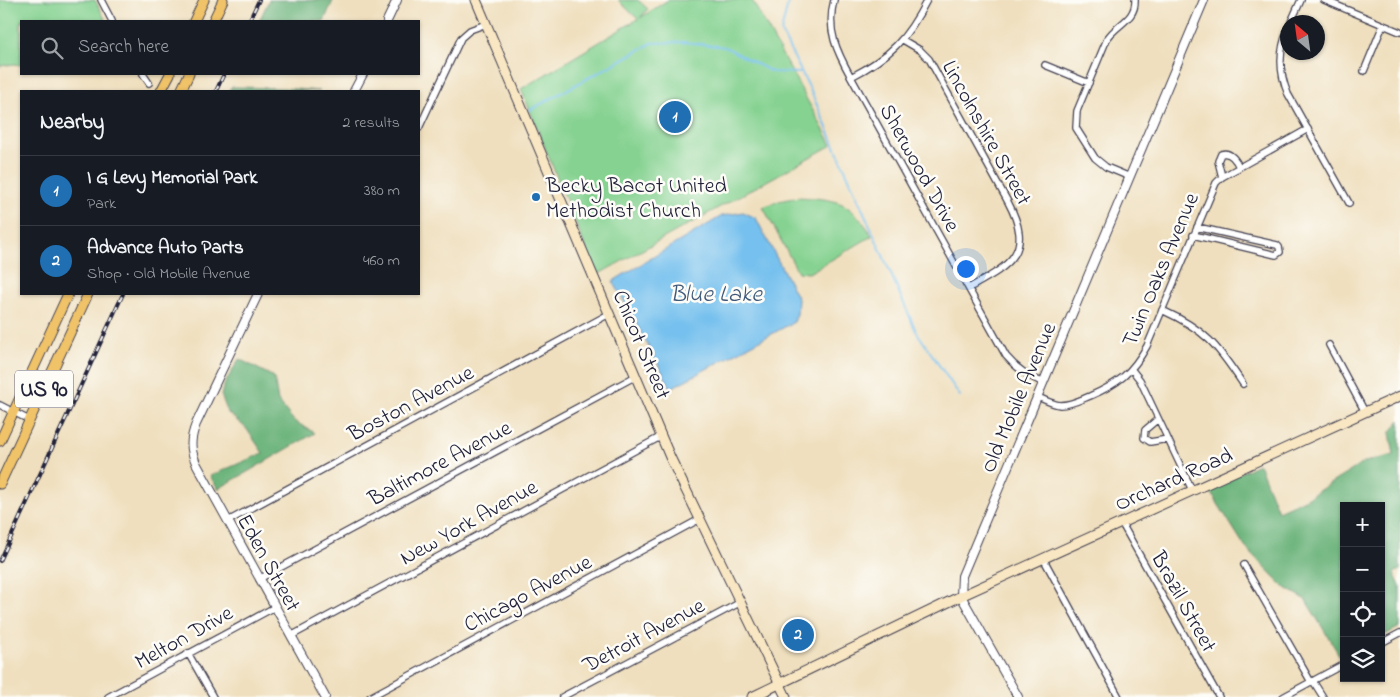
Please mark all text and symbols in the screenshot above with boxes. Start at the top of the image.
north arrow [1280,15,1325,60]
search box [20,20,420,75]
icon: search [38,34,66,62]
text: Search here [78,34,169,61]
street label: Lincolnshire Street [932,55,1039,212]
pin: 1 [659,98,691,136]
street label: Sherwood Drive [870,99,967,238]
text: Nearby [40,108,104,138]
text: 2 results [342,111,400,135]
text: I G Levy Memorial Park [87,165,258,192]
place label: Becky Bacot United Methodist Church [545,171,727,228]
text: 1 [53,179,59,203]
text: 380 m [364,179,400,203]
street label: Twin Oaks Avenue [1115,188,1209,352]
marker: Becky Bacot United Methodist Church [530,191,542,203]
text: Park [87,192,116,216]
text: Advance Auto Parts [87,235,244,262]
text: 2 [52,249,60,273]
text: 460 m [363,249,400,273]
your location [953,256,979,282]
text: Shop · Old Mobile Avenue [87,262,250,286]
water label: Blue Lake [670,278,763,313]
street label: Chicot Street [603,286,678,405]
street label: Old Mobile Avenue [974,318,1066,478]
street label: Boston Avenue [342,358,480,452]
road number: US 90 [15,370,73,408]
street label: Baltimore Avenue [362,413,518,516]
street label: Orchard Road [1110,441,1238,521]
street label: New York Avenue [395,472,544,575]
map controls [1340,502,1385,682]
button: + [1340,502,1385,547]
street label: Eden Street [227,509,308,619]
street label: Brazil Street [1141,545,1224,659]
street label: Chicago Avenue [459,547,599,643]
button: − [1340,547,1385,592]
street label: Detroit Avenue [577,591,711,683]
button: locate [1340,592,1385,637]
street label: Melton Drive [129,598,240,679]
pin: 2 [782,616,814,654]
button: layers [1340,637,1385,682]

